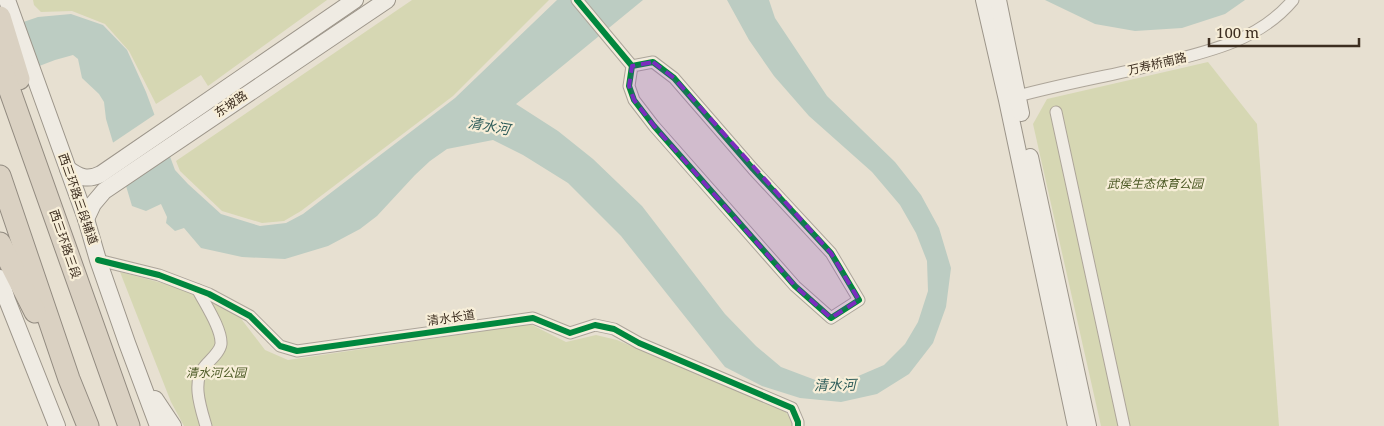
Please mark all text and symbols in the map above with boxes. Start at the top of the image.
scale bar [1209,15,1359,47]
text: 100 m [1216,22,1259,42]
street label: 万寿桥南路 [1126,48,1188,79]
street label: 东坡路 [211,86,250,121]
water label: 清水河 [467,113,514,139]
street label: 西三环路三段辅道 [56,151,100,247]
park label: 武侯生态体育公园 [1107,175,1205,192]
street label: 西三环路三段 [46,208,84,280]
street label: 清水长道 [426,306,476,329]
park label: 清水河公园 [186,364,248,381]
water label: 清水河 [814,375,859,394]

